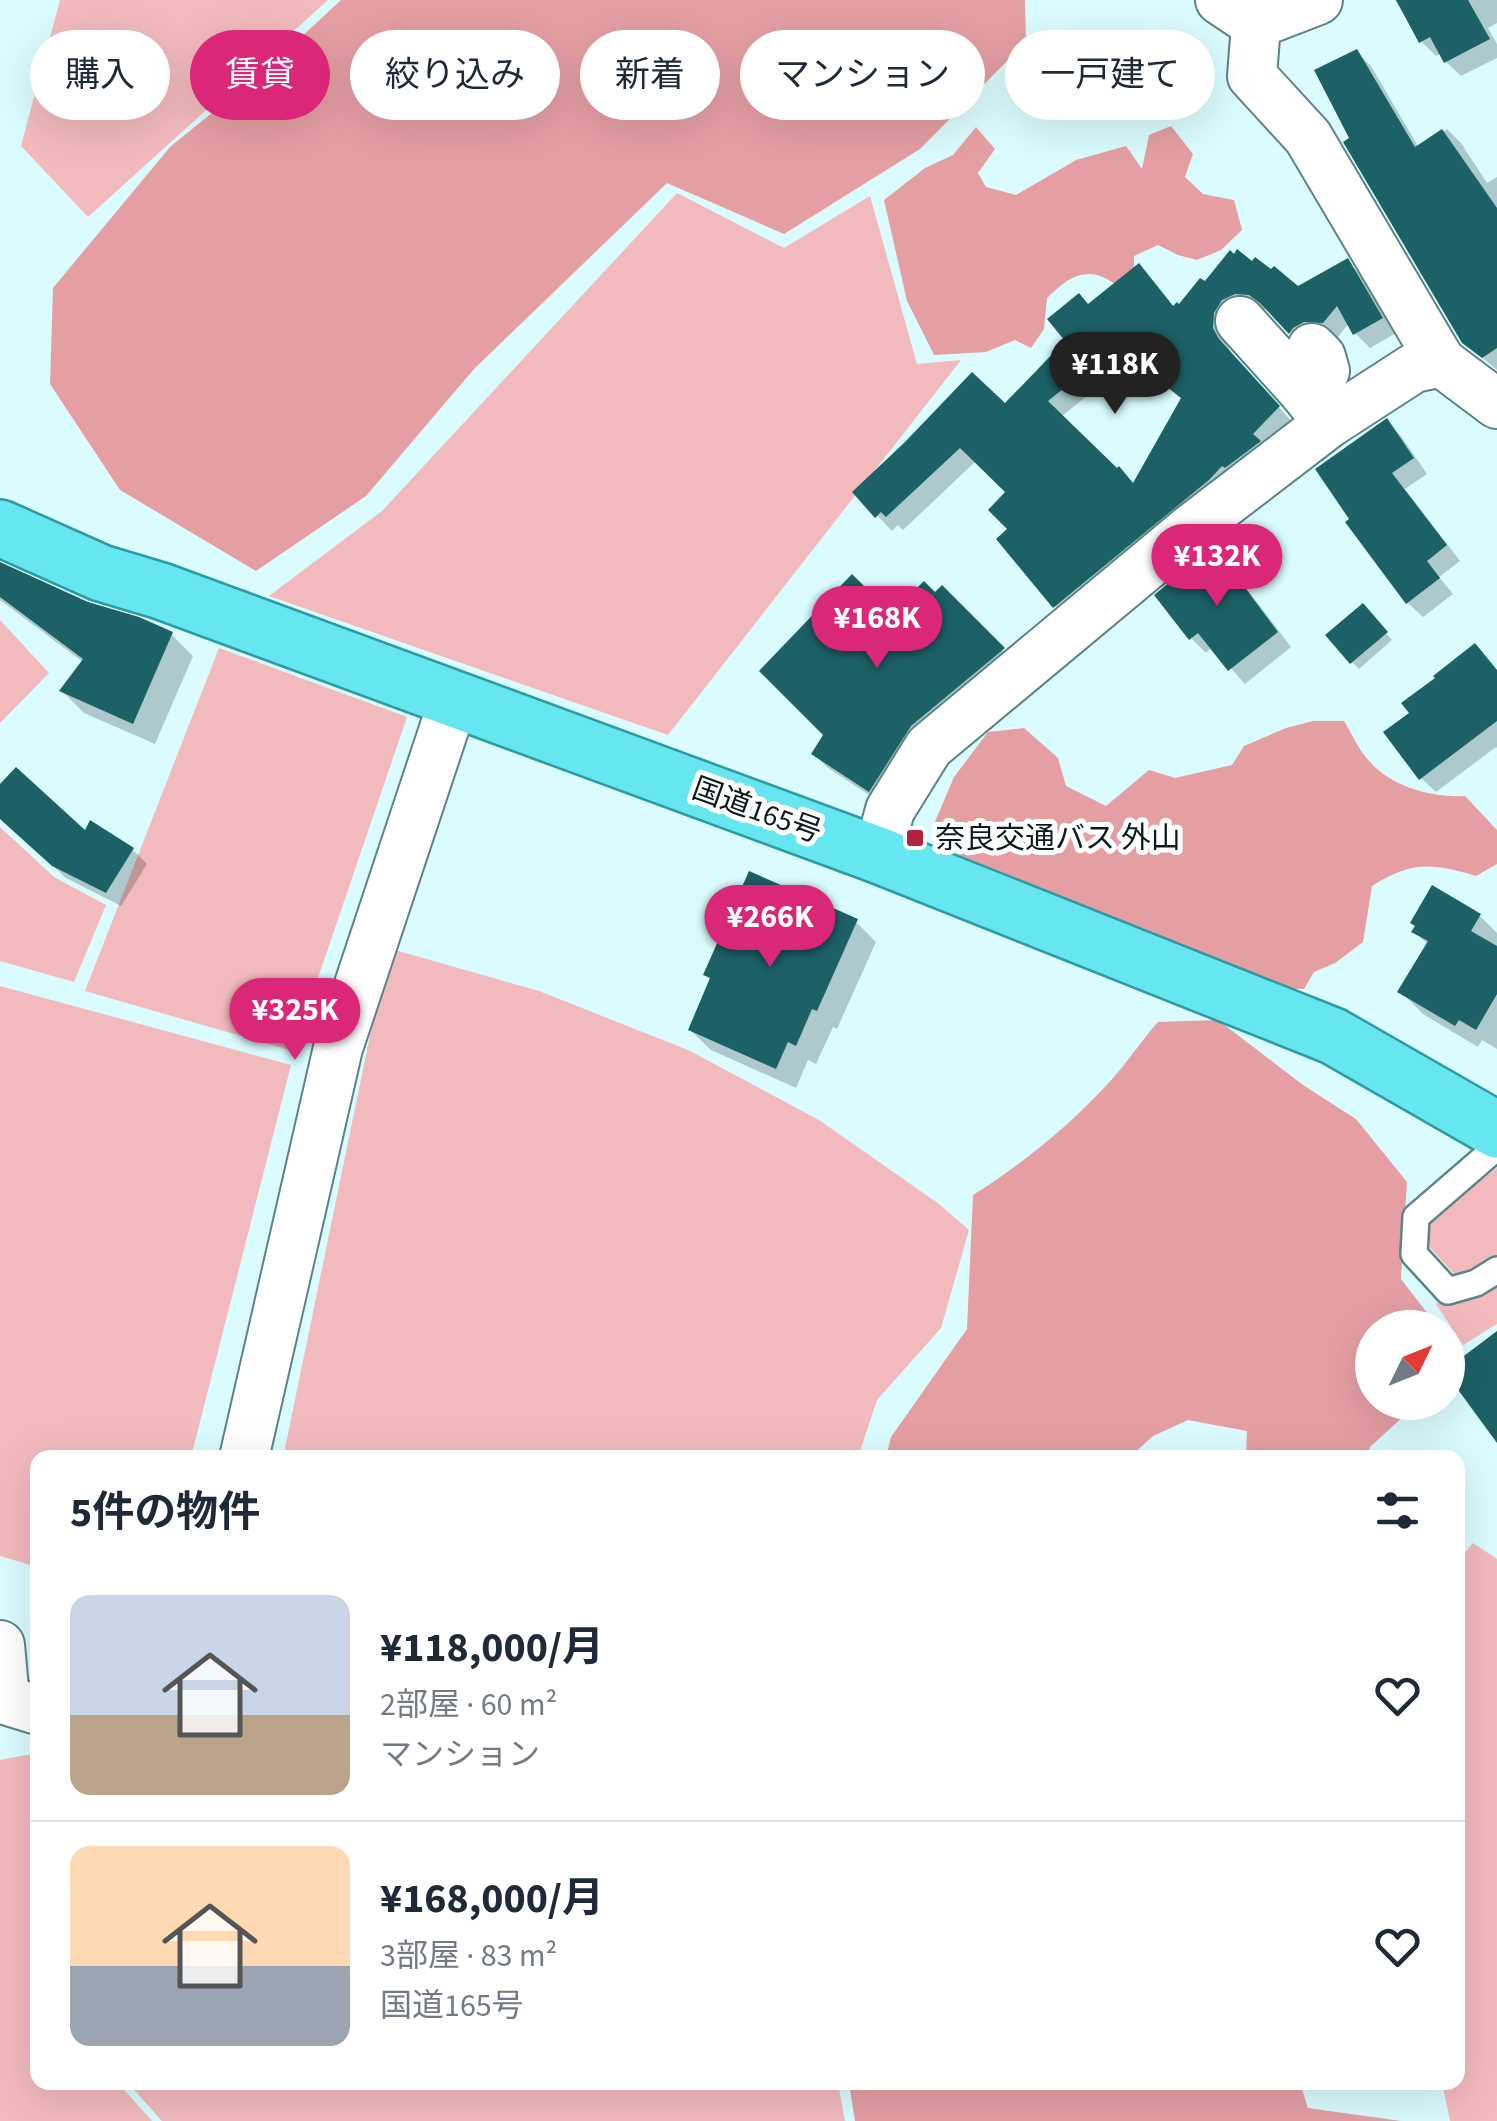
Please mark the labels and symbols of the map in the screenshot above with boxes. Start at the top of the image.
pin: ¥118K [1045,332,1185,417]
pin: ¥132K [1147,524,1287,609]
pin: ¥168K [807,586,947,671]
street label: 国道165号 [686,767,827,854]
place label: 奈良交通バス 外山 [935,817,1181,860]
marker: 奈良交通バス 外山 [904,827,926,849]
pin: ¥266K [700,885,840,970]
pin: ¥325K [225,978,365,1063]
north arrow [1355,1310,1465,1420]

